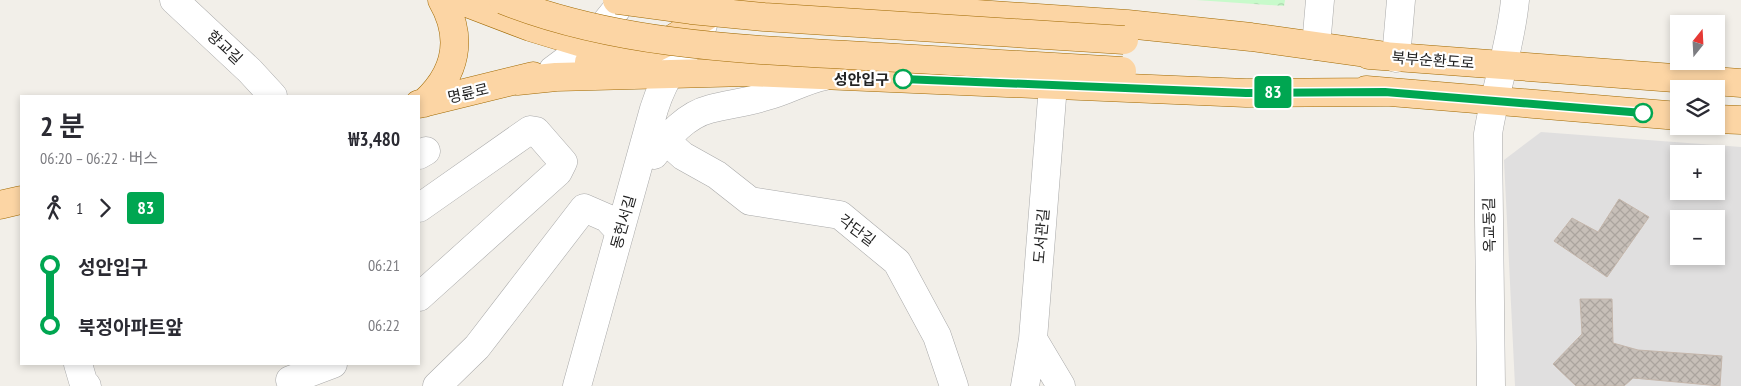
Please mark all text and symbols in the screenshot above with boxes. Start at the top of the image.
north arrow [1670,15,1725,70]
map controls [1670,15,1725,265]
street label: 향교길 [203,26,247,68]
street label: 북부순환도로 [1391,48,1475,72]
marker: 성안입구 [893,69,913,89]
place label: 성안입구 [834,70,889,89]
line badge: 83 [1250,76,1296,108]
street label: 명륜로 [446,79,490,107]
text: 83 [1264,80,1282,103]
button: layers [1670,80,1725,135]
unlabelled marker [1633,103,1653,123]
text: 2 분 [40,107,85,144]
text: ₩3,480 [348,127,400,151]
button: + [1670,145,1725,200]
text: 06:20 – 06:22 · 버스 [40,148,158,168]
street label: 동헌서길 [606,193,640,251]
icon: walk [40,194,68,222]
icon: forward [91,194,119,222]
text: 83 [137,196,154,219]
street label: 옥교동길 [1479,197,1499,253]
text: 1 [76,198,83,218]
street label: 도서관길 [1029,208,1053,264]
street label: 각단길 [835,210,879,250]
button: − [1670,210,1725,265]
text: 성안입구 [78,255,148,279]
text: 06:21 [368,255,400,275]
text: 북정아파트앞 [78,315,183,339]
text: 06:22 [368,315,400,335]

